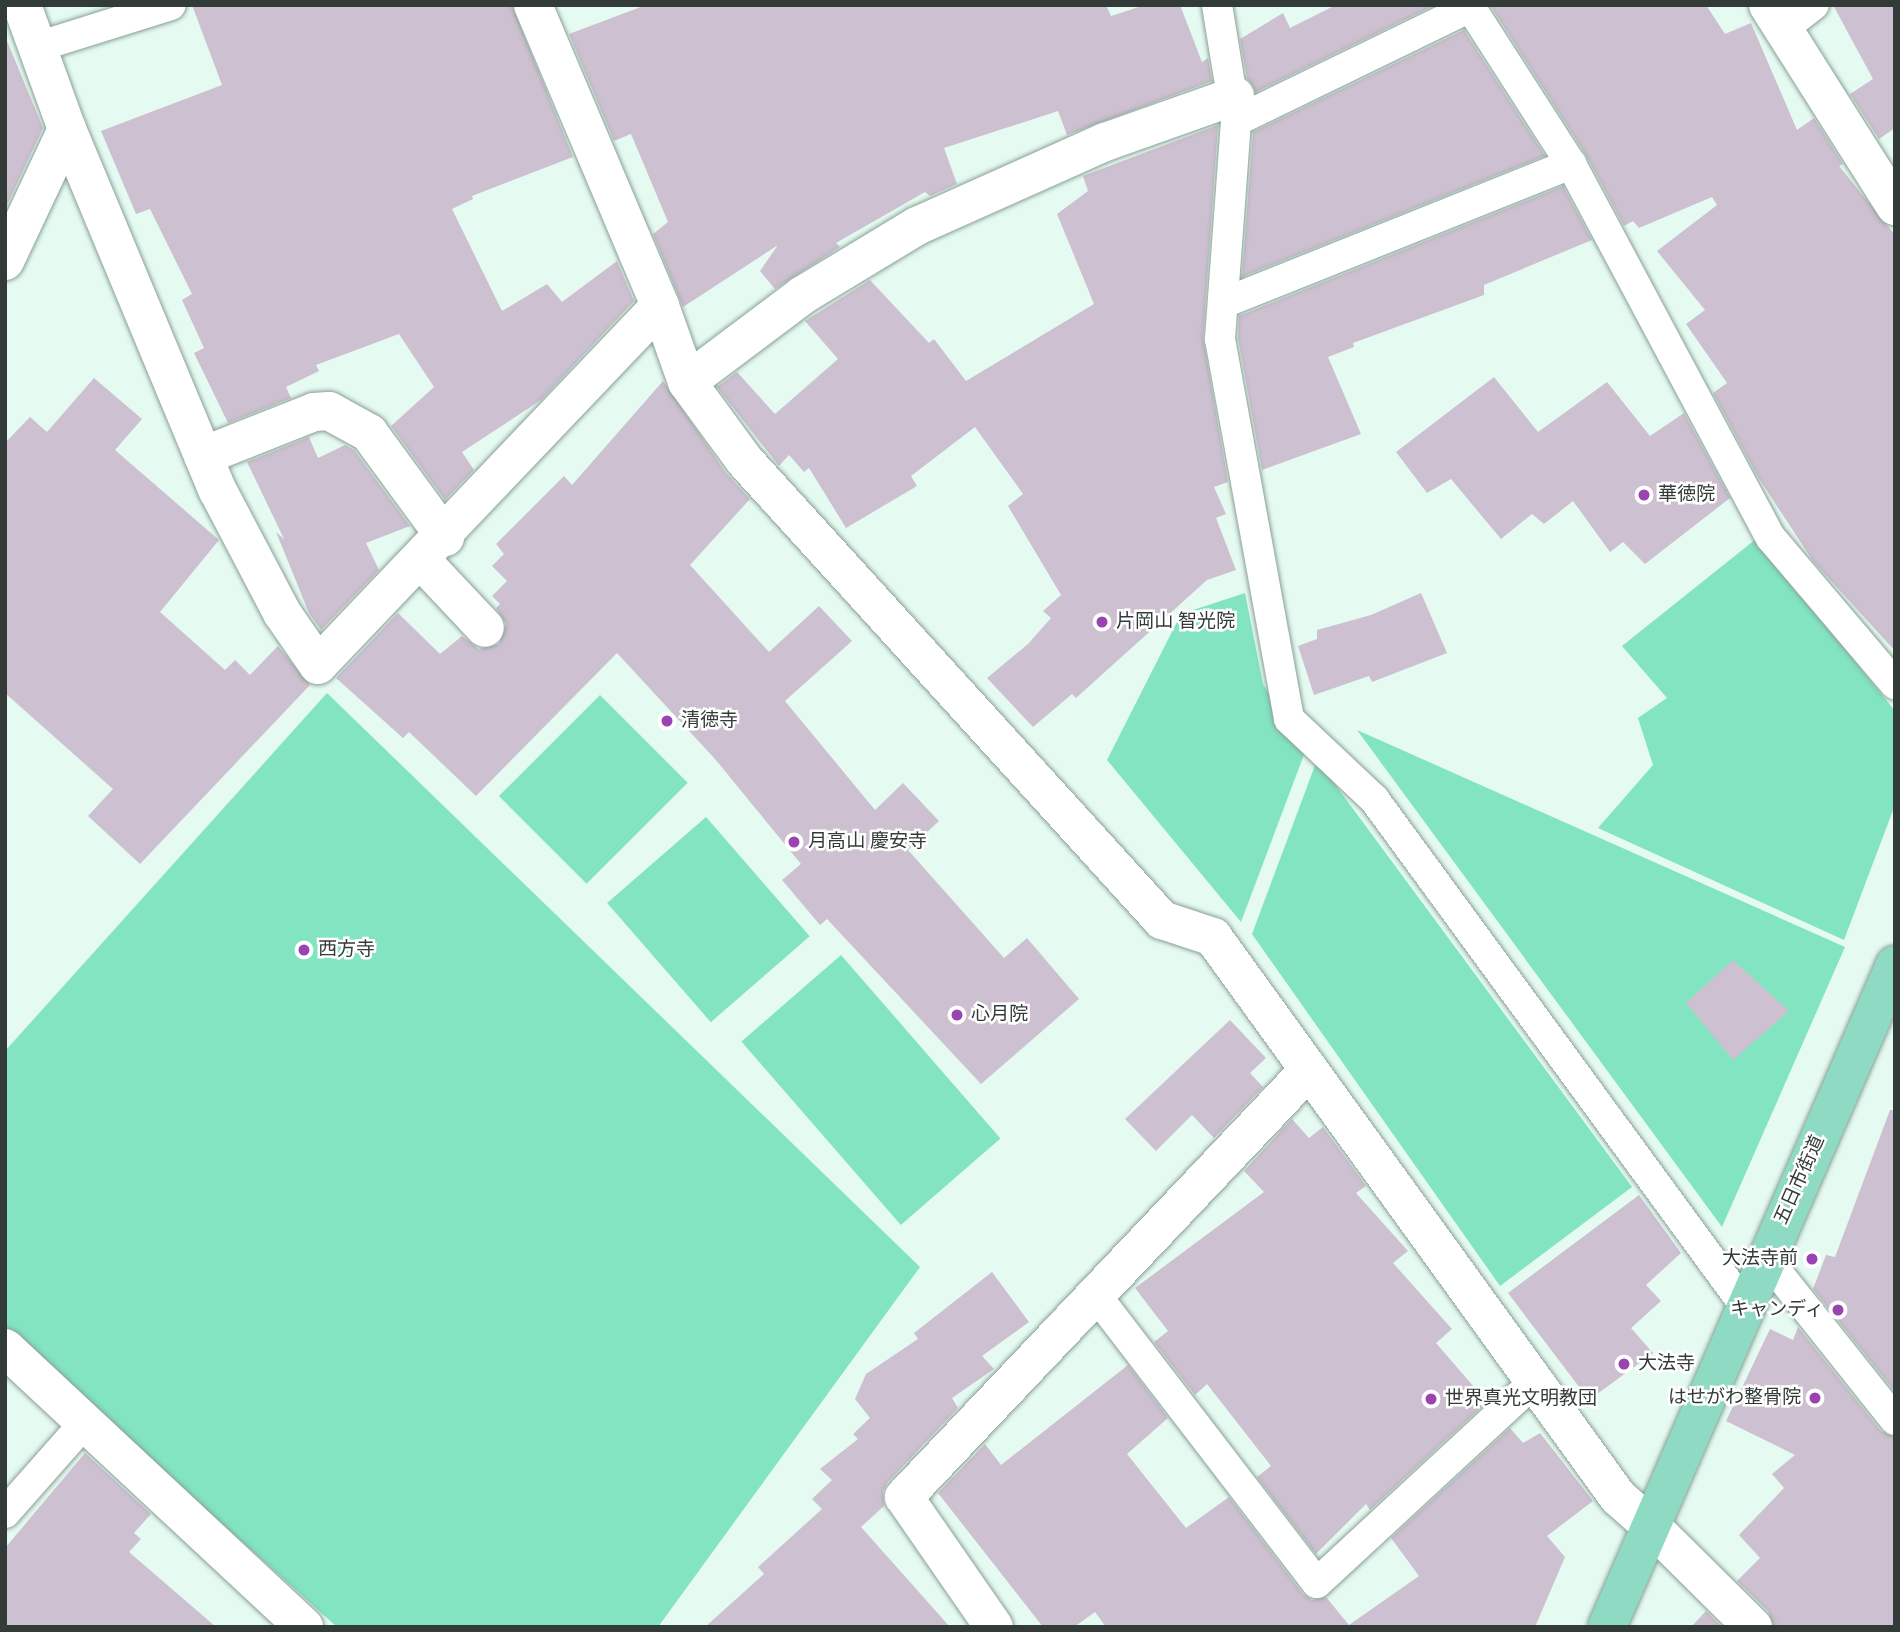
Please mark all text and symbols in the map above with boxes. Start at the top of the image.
place label: 華徳院 [1658,484,1715,506]
marker: 華徳院 [1636,487,1652,503]
place label: 片岡山 智光院 [1116,611,1235,633]
marker: 片岡山 智光院 [1094,614,1110,630]
place label: 清徳寺 [681,710,738,732]
marker: 清徳寺 [659,713,675,729]
place label: 月高山 慶安寺 [808,831,927,853]
marker: 月高山 慶安寺 [786,834,802,850]
place label: 西方寺 [318,939,375,961]
marker: 西方寺 [296,942,312,958]
place label: 心月院 [971,1004,1028,1026]
marker: 心月院 [949,1007,965,1023]
street label: 五日市街道 [1770,1132,1830,1228]
place label: 大法寺前 [1722,1248,1798,1270]
marker: 大法寺前 [1804,1251,1820,1267]
place label: キャンディ [1729,1299,1824,1321]
marker: キャンディ [1830,1302,1846,1318]
place label: 大法寺 [1638,1353,1695,1375]
marker: 大法寺 [1616,1356,1632,1372]
place label: はせがわ整骨院 [1668,1387,1801,1409]
place label: 世界真光文明教団 [1445,1388,1597,1410]
marker: はせがわ整骨院 [1807,1390,1823,1406]
marker: 世界真光文明教団 [1423,1391,1439,1407]

